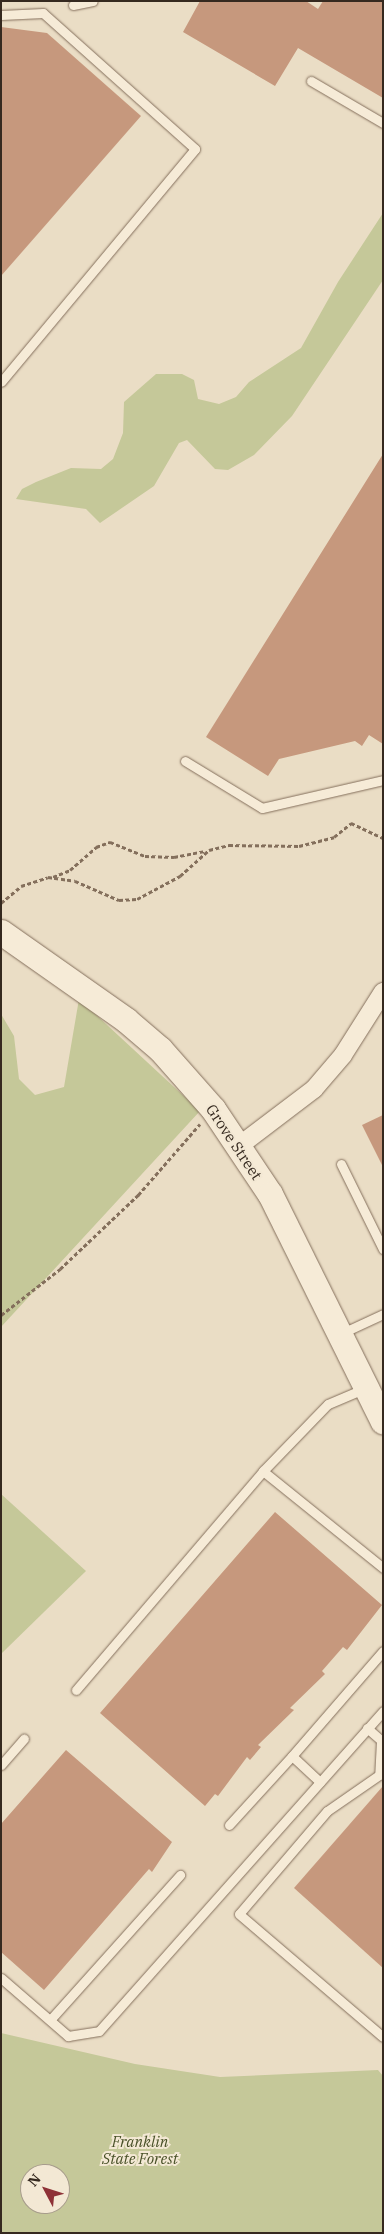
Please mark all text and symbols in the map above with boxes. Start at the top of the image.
street label: Grove Street [202,1101,266,1183]
park label: Franklin State Forest [102,2132,178,2167]
north arrow [20,2164,70,2214]
text: N [24,2170,45,2190]

